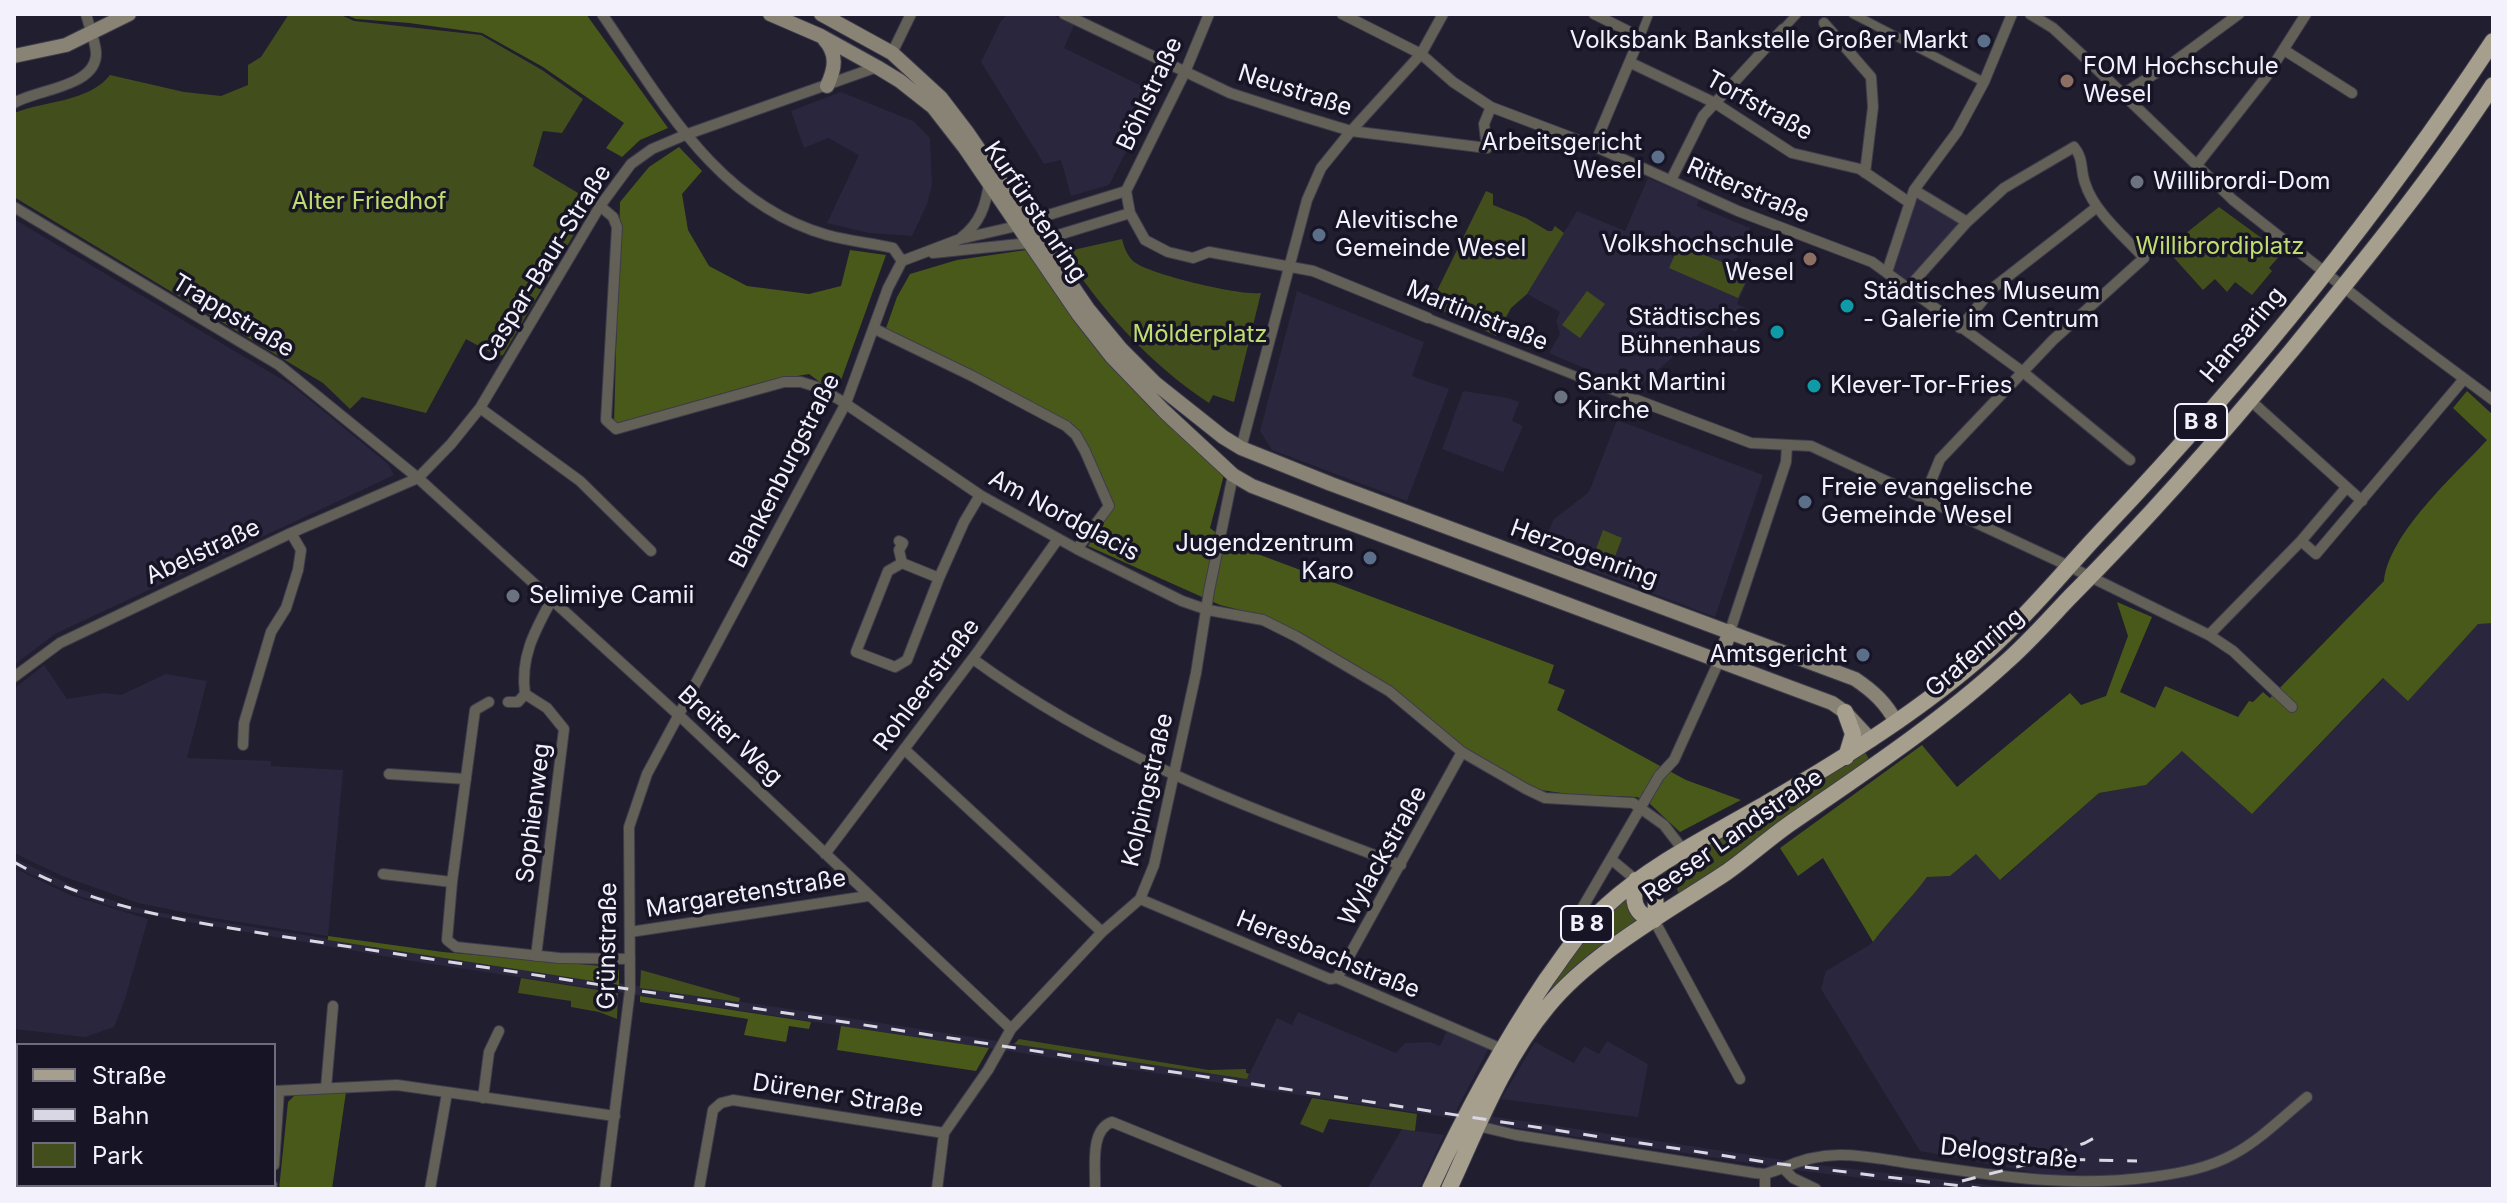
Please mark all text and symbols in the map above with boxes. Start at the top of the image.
place label: Volksbank Bankstelle Großer Markt [1570,27,1968,55]
marker: Volksbank Bankstelle Großer Markt [1975,32,1993,50]
street label: Böhlstraße [1111,33,1189,155]
place label: FOM Hochschule Wesel [2083,53,2279,109]
street label: Neustraße [1234,59,1356,123]
street label: Torfstraße [1701,65,1817,147]
marker: FOM Hochschule Wesel [2058,72,2076,90]
place label: Arbeitsgericht Wesel [1482,129,1642,185]
street label: Kurfürstenring [977,136,1093,288]
marker: Arbeitsgericht Wesel [1649,148,1667,166]
street label: Ritterstraße [1682,152,1814,230]
street label: Caspar-Baur-Straße [472,160,618,368]
place label: Willibrordi-Dom [2153,168,2331,196]
marker: Willibrordi-Dom [2128,173,2146,191]
park label: Alter Friedhof [292,188,446,216]
place label: Alevitische Gemeinde Wesel [1335,207,1526,263]
marker: Alevitische Gemeinde Wesel [1310,226,1328,244]
place label: Volkshochschule Wesel [1602,231,1794,287]
park label: Willibrordiplatz [2136,233,2304,261]
marker: Volkshochschule Wesel [1801,250,1819,268]
street label: Trappstraße [167,268,299,364]
street label: Martinistraße [1402,275,1552,357]
place label: Städtisches Museum - Galerie im Centrum [1863,278,2100,334]
street label: Hansaring [2195,281,2291,389]
marker: Städtisches Museum - Galerie im Centrum [1838,297,1856,315]
place label: Städtisches Bühnenhaus [1620,304,1761,360]
park label: Mölderplatz [1132,321,1268,349]
marker: Städtisches Bühnenhaus [1768,323,1786,341]
street label: Blankenburgstraße [724,369,846,573]
place label: Sankt Martini Kirche [1577,369,1726,425]
place label: Klever-Tor-Fries [1830,372,2012,400]
marker: Klever-Tor-Fries [1805,377,1823,395]
marker: Sankt Martini Kirche [1552,388,1570,406]
road number: B 8 [2175,404,2227,440]
street label: Am Nordglacis [984,464,1144,568]
place label: Freie evangelische Gemeinde Wesel [1821,474,2033,530]
marker: Freie evangelische Gemeinde Wesel [1796,493,1814,511]
street label: Abelstraße [141,513,265,591]
street label: Herzogenring [1506,514,1662,594]
place label: Jugendzentrum Karo [1175,530,1354,586]
marker: Jugendzentrum Karo [1361,549,1379,567]
place label: Selimiye Camii [529,582,694,610]
marker: Selimiye Camii [504,587,522,605]
street label: Grafenring [1920,602,2030,704]
street label: Rohleerstraße [868,613,986,757]
place label: Amtsgericht [1709,641,1847,669]
marker: Amtsgericht [1854,646,1872,664]
street label: Breiter Weg [672,680,788,792]
street label: Kolpingstraße [1116,710,1180,870]
street label: Sophienweg [511,741,557,885]
street label: Reeser Landstraße [1637,763,1829,909]
street label: Wylackstraße [1333,781,1433,931]
street label: Margaretenstraße [644,864,848,924]
street label: Grünstraße [592,882,624,1010]
street label: Heresbachstraße [1232,905,1424,1005]
road number: B 8 [1561,906,1613,942]
legend [16,1043,276,1187]
text: Straße [92,1061,167,1090]
street label: Dürener Straße [750,1068,926,1124]
text: Bahn [92,1101,150,1130]
street label: Delogstraße [1939,1132,2079,1176]
text: Park [92,1141,143,1170]

